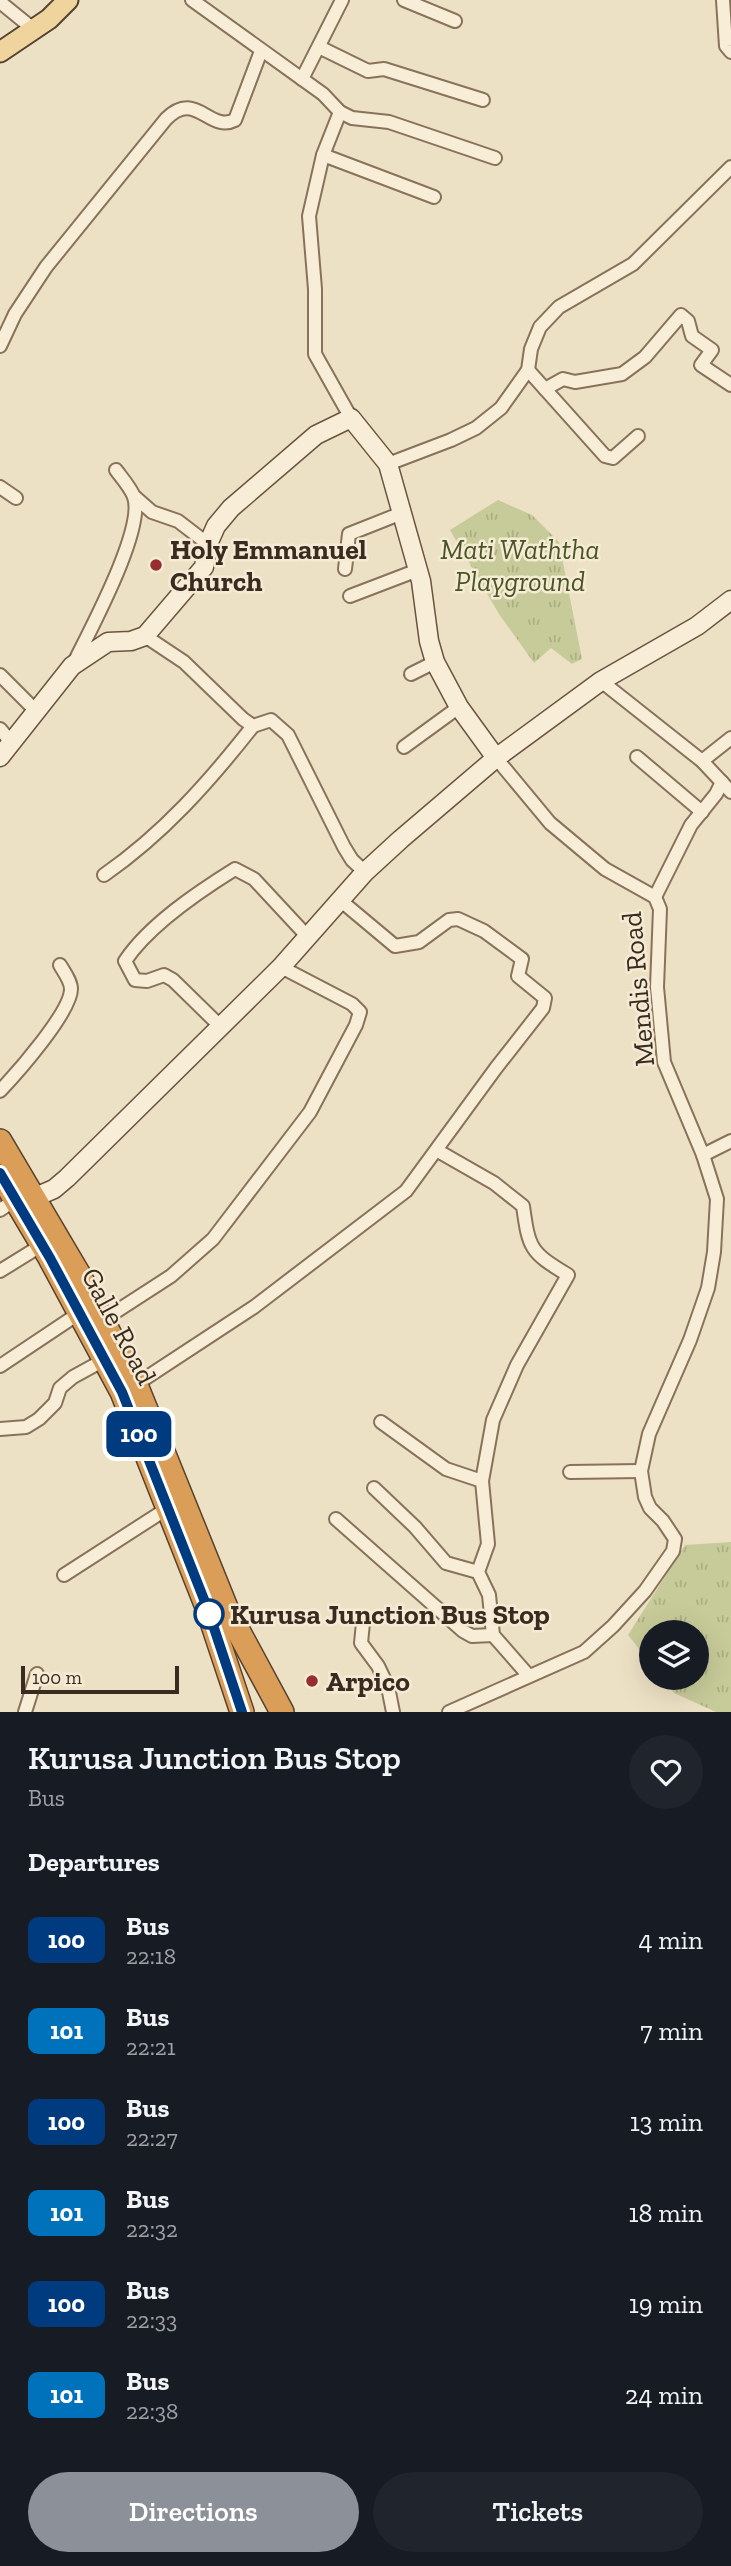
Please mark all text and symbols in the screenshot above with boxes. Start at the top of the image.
place label: Holy Emmanuel Church [170,533,367,598]
park label: Mati Waththa Playground [440,533,600,598]
marker: Holy Emmanuel Church [148,557,164,573]
street label: Mendis Road [615,910,661,1068]
street label: Galle Road [75,1262,163,1390]
line badge: 100 [99,1411,179,1457]
text: 100 [120,1419,158,1448]
place label: Kurusa Junction Bus Stop [230,1598,550,1631]
marker: Kurusa Junction Bus Stop [194,1599,224,1629]
map controls [639,1620,709,1690]
button: layers [639,1620,709,1690]
scale bar [21,1663,178,1695]
place label: Arpico [326,1665,410,1698]
text: 100 m [32,1666,82,1689]
marker: Arpico [304,1673,320,1689]
button: heart [629,1735,703,1809]
text: Kurusa Junction Bus Stop [28,1738,401,1777]
text: Bus [28,1784,65,1812]
text: Departures [28,1846,160,1878]
text: Bus [126,1910,169,1942]
text: 4 min [638,1924,703,1956]
text: 100 [48,1925,85,1954]
text: 22:18 [126,1942,176,1970]
text: Bus [126,2001,169,2033]
text: 7 min [640,2015,703,2047]
text: 101 [50,2016,83,2045]
text: 22:21 [126,2033,176,2061]
text: Bus [126,2092,169,2124]
text: 13 min [630,2106,703,2138]
text: 100 [48,2107,85,2136]
text: 22:27 [126,2124,178,2152]
text: Bus [126,2183,169,2215]
text: 18 min [628,2197,703,2229]
text: 101 [50,2198,83,2227]
text: 22:32 [126,2215,178,2243]
text: Bus [126,2274,169,2306]
text: 19 min [629,2288,703,2320]
text: 100 [48,2289,85,2318]
text: 22:33 [126,2306,177,2334]
text: Bus [126,2365,169,2397]
text: 24 min [625,2379,703,2411]
text: 101 [50,2380,83,2409]
text: 22:38 [126,2397,178,2425]
button: Directions [28,2472,359,2552]
button: Tickets [373,2472,703,2552]

